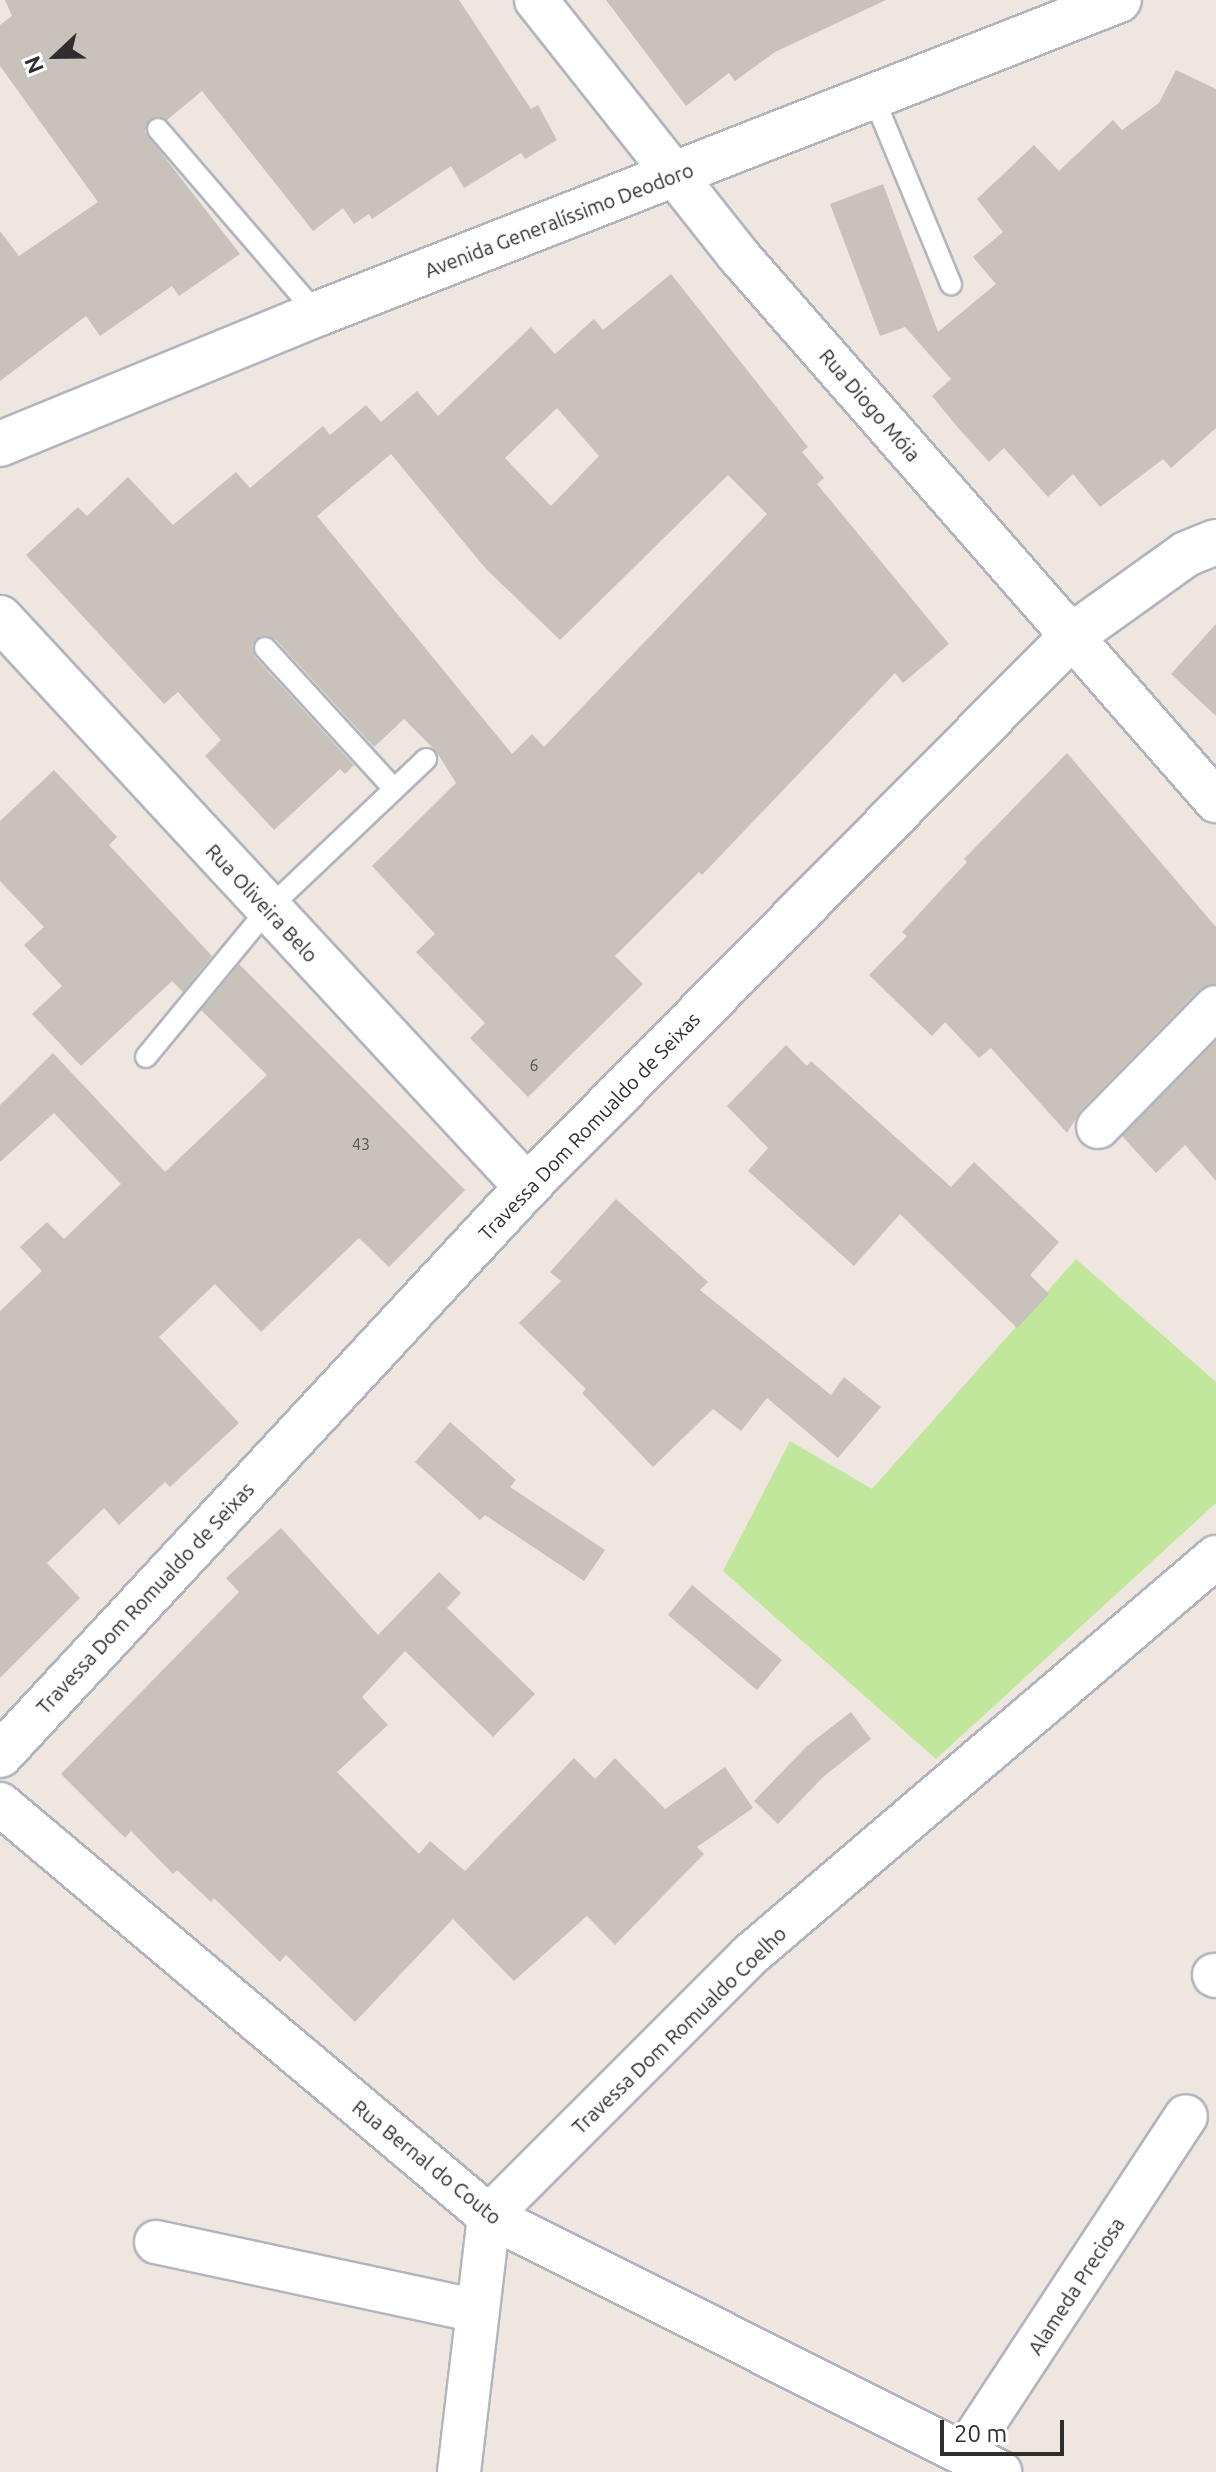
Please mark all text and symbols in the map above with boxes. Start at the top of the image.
north arrow [16,16,96,96]
text: N [19,53,48,77]
street label: Avenida Generalíssimo Deodoro [421,157,697,283]
street label: Rua Diogo Móia [815,344,925,466]
street label: Rua Oliveira Belo [201,839,323,967]
street label: Travessa Dom Romualdo de Seixas [473,1007,705,1245]
house number: 6 [529,1055,539,1075]
house number: 43 [352,1134,370,1154]
street label: Travessa Dom Romualdo de Seixas [31,1477,259,1719]
street label: Travessa Dom Romualdo Coelho [567,1921,791,2139]
street label: Rua Bernal do Couto [348,2095,506,2229]
street label: Alameda Preciosa [1023,2213,1129,2359]
scale bar [944,2404,1068,2454]
text: 20 m [954,2420,1007,2447]

